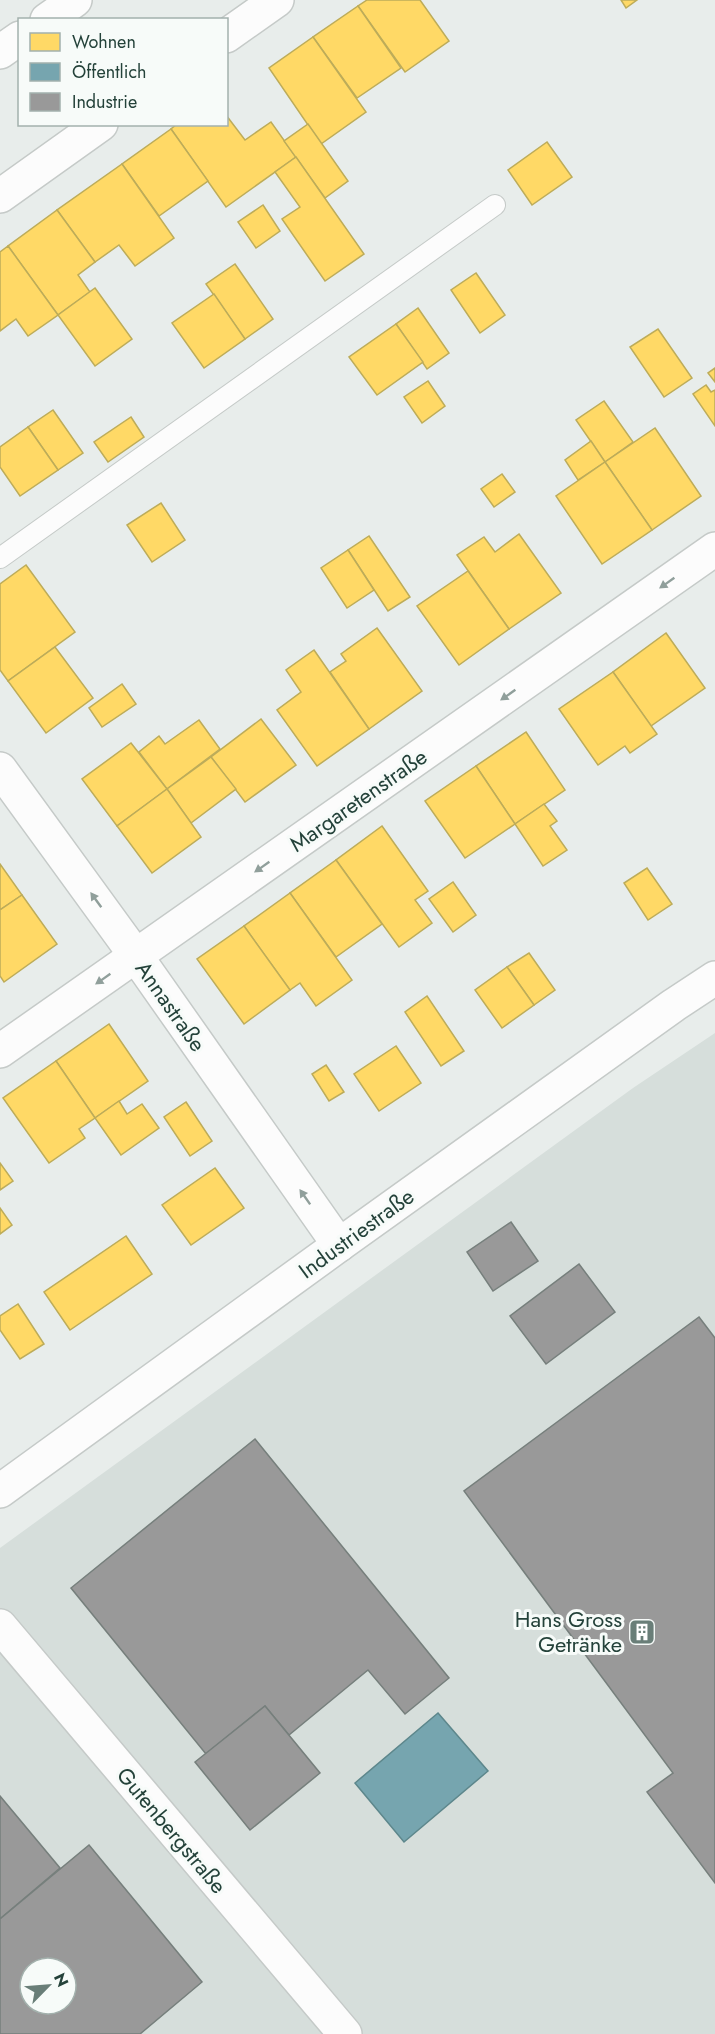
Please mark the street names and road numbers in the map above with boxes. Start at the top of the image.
street label: Margaretenstraße [283,741,433,859]
street label: Annastraße [128,954,214,1058]
street label: Industriestraße [292,1180,420,1286]
street label: Gutenbergstraße [109,1760,235,1900]

